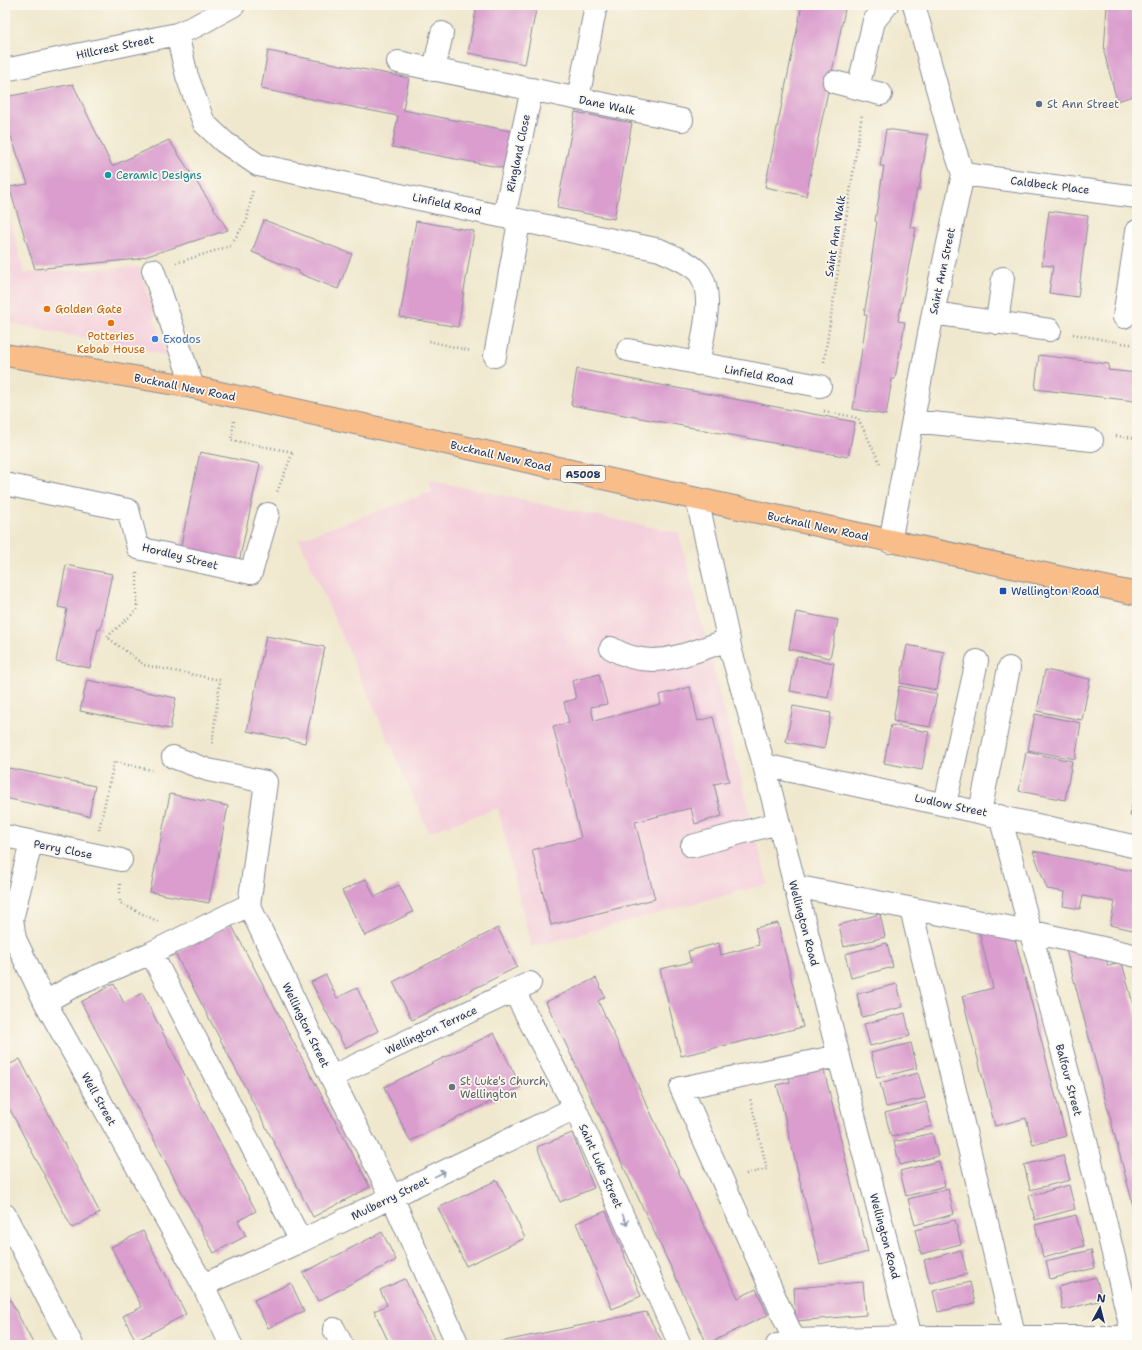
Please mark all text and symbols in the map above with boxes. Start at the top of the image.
street label: Hillcrest Street [75,32,156,63]
street label: Dane Walk [577,92,636,119]
place label: St Ann Street [1047,97,1119,112]
marker: St Ann Street [1034,99,1044,109]
street label: Ringland Close [503,113,534,193]
place label: Ceramic Designs [116,168,202,183]
marker: Ceramic Designs [103,170,113,180]
street label: Caldbeck Place [1010,173,1090,198]
street label: Linfield Road [411,190,483,219]
street label: Saint Ann Walk [822,194,849,278]
street label: Saint Ann Street [926,226,959,316]
place label: Golden Gate [55,302,122,317]
marker: Golden Gate [42,304,52,314]
marker: Potteries Kebab House [106,318,116,328]
place label: Potteries Kebab House [77,329,145,357]
place label: Exodos [163,332,201,347]
marker: Exodos [150,334,160,344]
street label: Linfield Road [723,362,795,389]
street label: Bucknall New Road [133,370,237,405]
street label: Bucknall New Road [449,438,553,475]
road number: A5008 [561,466,605,482]
street label: Bucknall New Road [766,508,870,545]
street label: Hordley Street [140,540,220,573]
place label: Wellington Road [1011,584,1099,599]
marker: Wellington Road [998,586,1008,596]
street label: Ludlow Street [913,790,989,821]
street label: Perry Close [32,836,94,863]
street label: Wellington Road [785,879,822,968]
street label: Wellington Street [278,980,333,1070]
street label: Wellington Terrace [383,1003,480,1058]
street label: Balfour Street [1052,1042,1085,1118]
street label: Well Street [78,1070,120,1129]
place label: St Luke's Church, Wellington [460,1074,548,1102]
marker: St Luke's Church, Wellington [447,1082,457,1092]
street label: Saint Luke Street [575,1122,626,1211]
one-way arrow [434,1170,446,1177]
street label: Mulberry Street [349,1173,432,1224]
street label: Wellington Road [866,1192,903,1281]
one-way arrow [622,1214,629,1226]
north arrow [1080,1288,1120,1328]
text: N [1096,1291,1107,1307]

